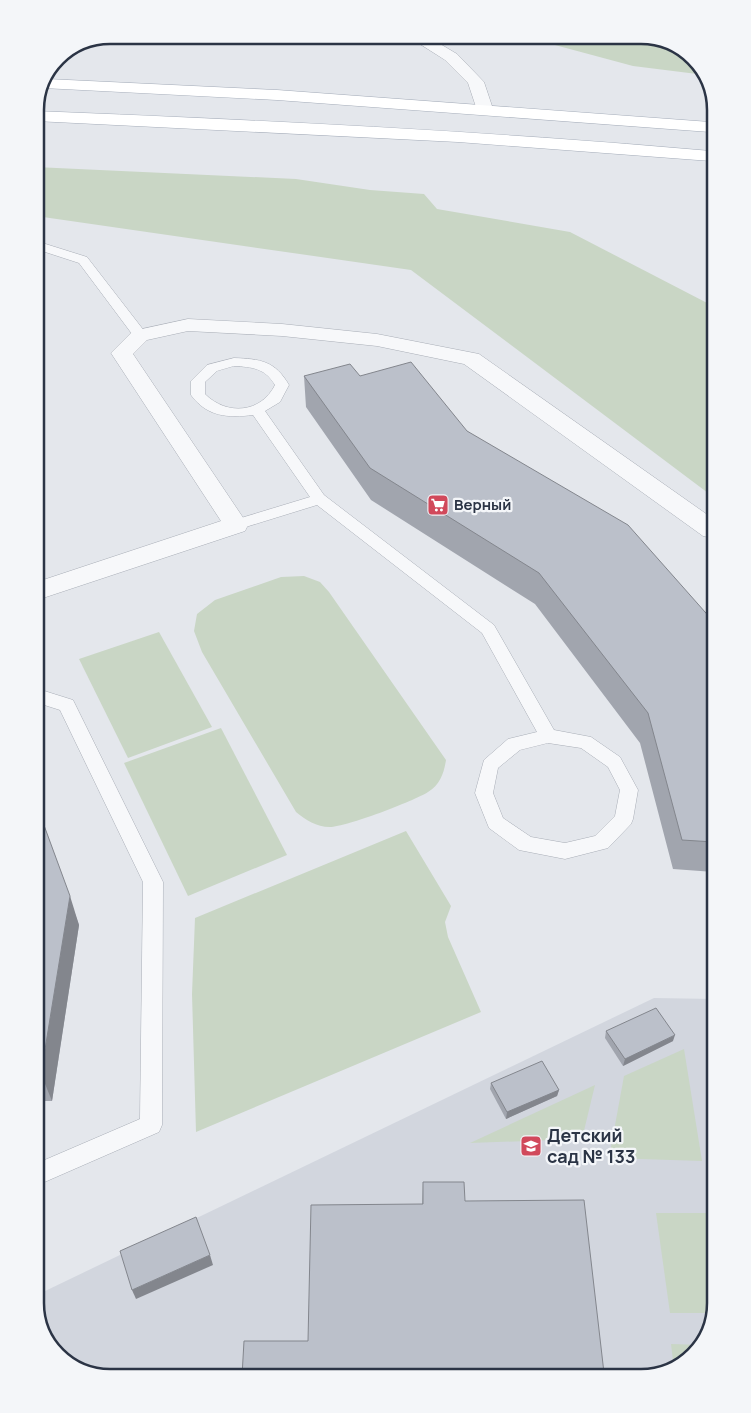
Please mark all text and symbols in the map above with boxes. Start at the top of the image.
supermarket icon: Верный [426,493,450,517]
place label: Верный [454,494,511,515]
place label: Детский сад № 133 [547,1123,635,1168]
school or university icon: Детский сад № 133 [519,1134,543,1158]

